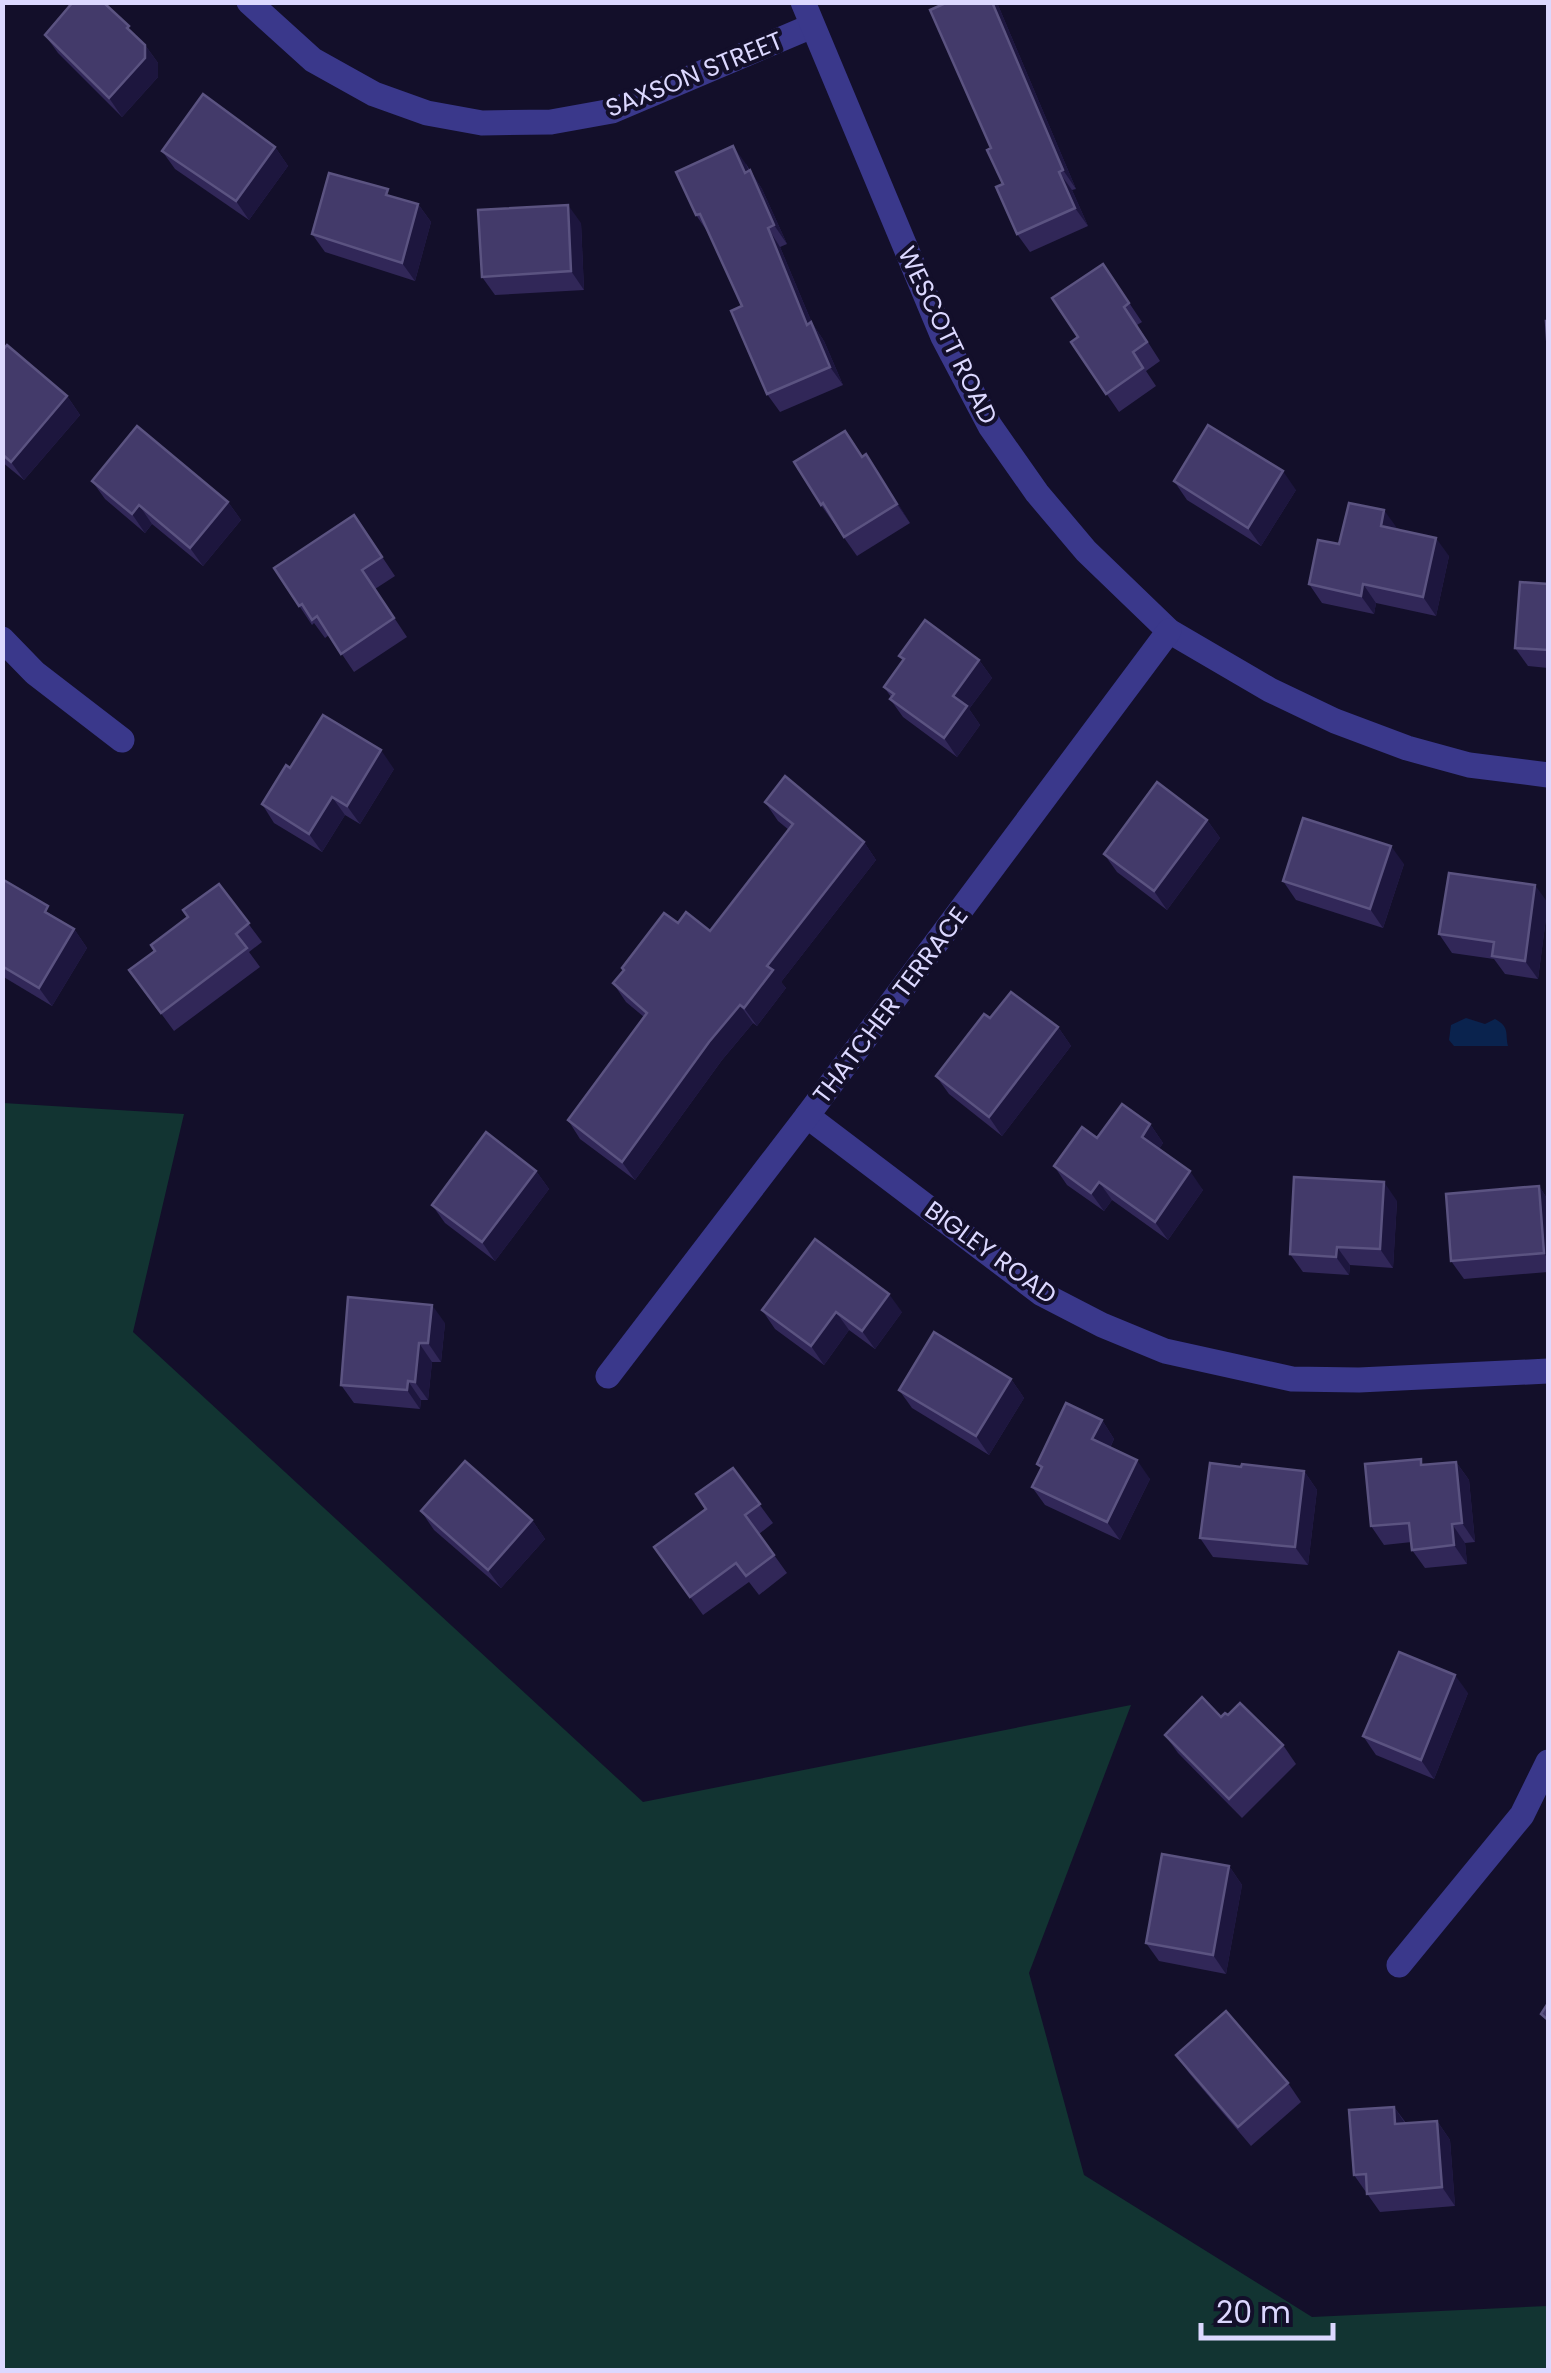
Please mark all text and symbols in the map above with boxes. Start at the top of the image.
street label: SAXSON STREET [600,23,788,126]
street label: WESCOTT ROAD [889,240,1006,430]
street label: THATCHER TERRACE [805,900,976,1111]
street label: BIGLEY ROAD [918,1193,1064,1312]
scale bar [1201,2278,1334,2340]
text: 20 m [1216,2291,1291,2334]

